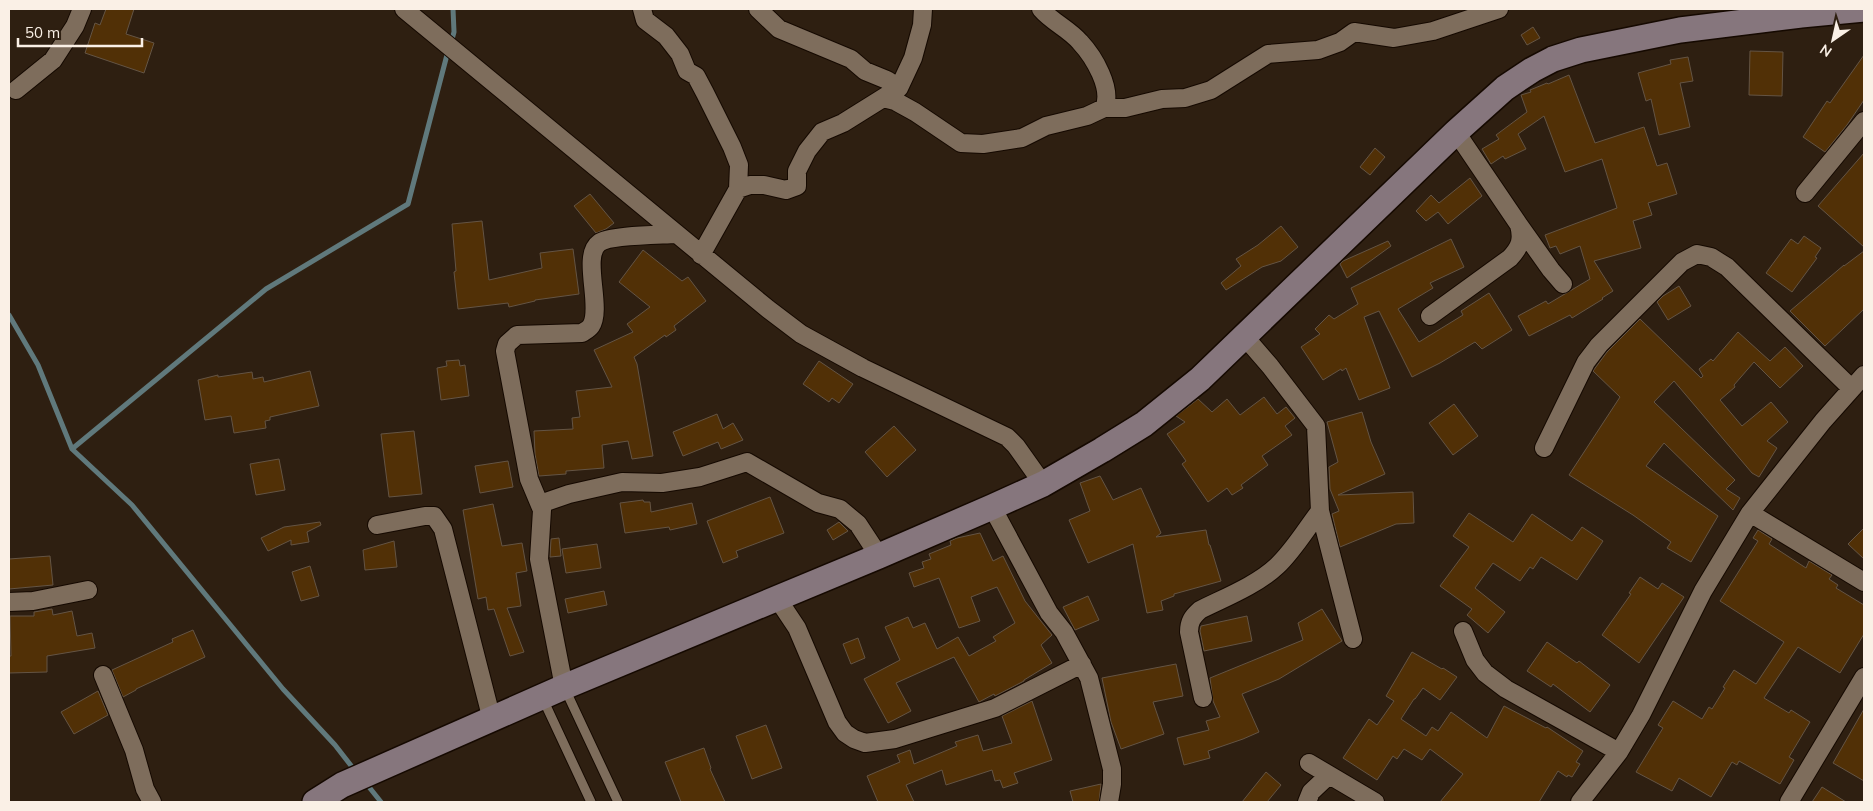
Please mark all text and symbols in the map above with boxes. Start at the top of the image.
scale bar [18,15,141,47]
north arrow [1808,15,1858,65]
text: 50 m [25,23,60,42]
text: N [1816,40,1835,61]

